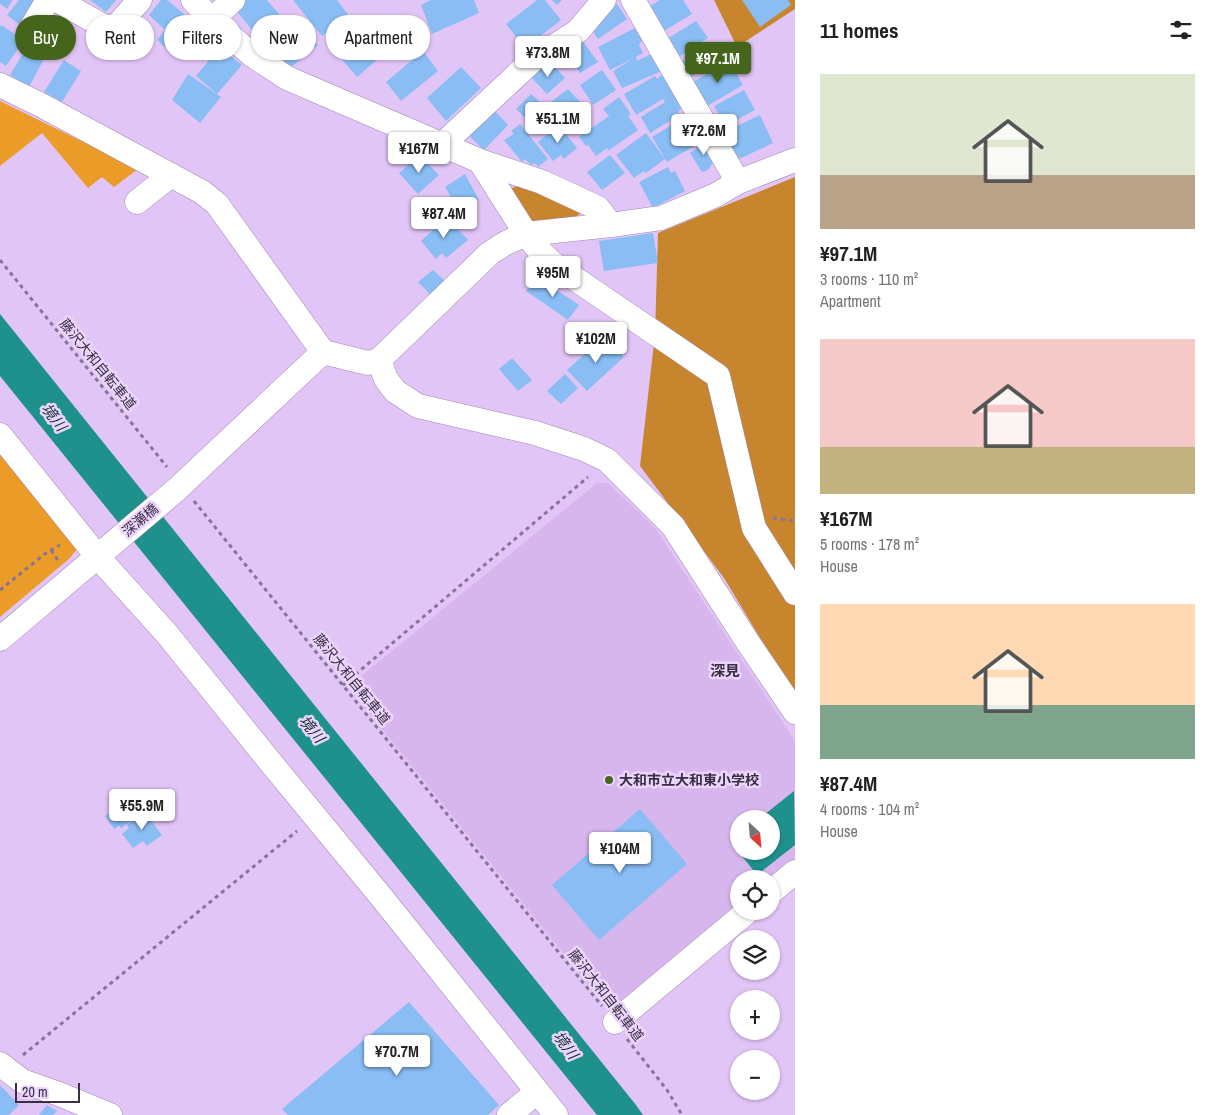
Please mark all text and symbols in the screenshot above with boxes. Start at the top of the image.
chip: Buy [15,15,76,60]
chip: Rent [86,15,154,60]
chip: Filters [164,15,241,60]
chip: New [251,15,316,60]
chip: Apartment [326,15,430,60]
text: 11 homes [820,16,899,45]
icon: filters [1167,16,1195,44]
pin: ¥73.8M [507,36,589,78]
text: ¥73.8M [526,41,570,63]
pin: ¥97.1M [677,42,759,84]
text: ¥97.1M [696,47,740,69]
pin: ¥51.1M [517,102,599,144]
icon: home [963,106,1053,196]
text: ¥51.1M [536,107,580,129]
pin: ¥72.6M [663,114,745,156]
text: ¥72.6M [682,119,726,141]
pin: ¥167M [384,132,454,174]
text: ¥167M [399,137,439,159]
pin: ¥87.4M [403,196,485,239]
text: ¥87.4M [422,202,466,224]
text: ¥97.1M [820,239,877,268]
pin: ¥95M [523,256,583,298]
text: ¥95M [537,261,569,283]
text: 3 rooms · 110 m² [820,268,918,290]
text: Apartment [820,290,881,312]
street label: 藤沢大和自転車道 [56,315,140,413]
pin: ¥102M [561,322,631,364]
text: ¥102M [576,327,616,349]
icon: home [963,371,1053,461]
water label: 境川 [36,399,73,437]
street label: 深瀬橋 [118,500,162,540]
text: ¥167M [820,504,873,533]
text: 5 rooms · 178 m² [820,533,919,555]
text: House [820,555,858,577]
street label: 藤沢大和自転車道 [310,630,394,728]
icon: home [963,636,1053,726]
district label: 深見 [710,660,740,681]
water label: 境川 [294,711,331,749]
text: ¥87.4M [820,769,877,798]
place label: 大和市立大和東小学校 [619,771,759,789]
marker: 大和市立大和東小学校 [603,774,615,786]
pin: ¥55.9M [101,788,183,831]
text: ¥55.9M [120,794,164,816]
text: 4 rooms · 104 m² [820,798,919,820]
north arrow [730,810,780,860]
map controls [730,810,780,1100]
text: House [820,820,858,842]
pin: ¥104M [585,832,655,874]
text: ¥104M [600,837,640,859]
button: locate [730,870,780,920]
button: layers [730,930,780,980]
street label: 藤沢大和自転車道 [564,945,648,1045]
button: + [730,990,780,1040]
water label: 境川 [549,1027,585,1065]
pin: ¥70.7M [356,1034,438,1077]
text: ¥70.7M [375,1040,419,1062]
button: − [730,1050,780,1100]
scale bar [15,1080,80,1103]
text: 20 m [22,1083,48,1101]

